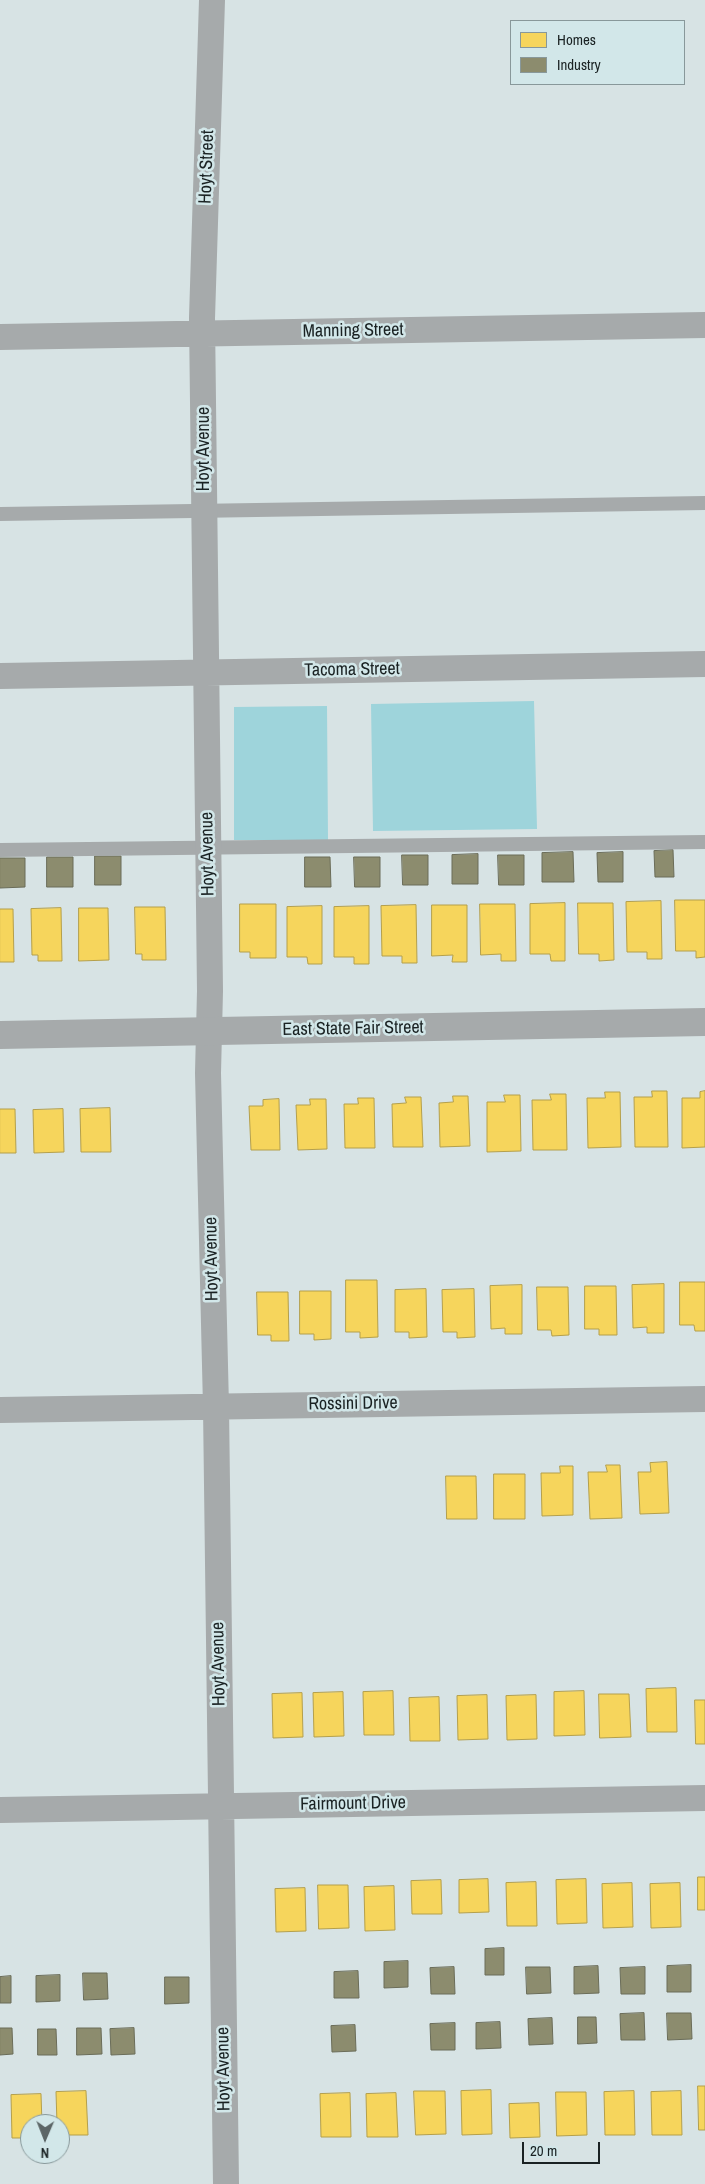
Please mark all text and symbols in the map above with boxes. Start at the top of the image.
legend [510,20,685,85]
text: Homes [557,29,596,50]
text: Industry [557,54,601,75]
street label: Hoyt Street [195,130,219,204]
street label: Manning Street [302,319,404,343]
street label: Hoyt Avenue [193,407,215,491]
street label: Tacoma Street [304,658,400,682]
street label: Hoyt Avenue [196,812,220,896]
street label: East State Fair Street [282,1017,424,1041]
street label: Hoyt Avenue [200,1217,224,1301]
street label: Rossini Drive [308,1392,398,1416]
street label: Hoyt Avenue [207,1622,231,1706]
street label: Fairmount Drive [300,1792,406,1816]
street label: Hoyt Avenue [212,2027,236,2111]
north arrow [20,2114,70,2164]
scale bar [525,2132,602,2164]
text: 20 m [530,2140,557,2161]
text: N [40,2144,49,2162]

